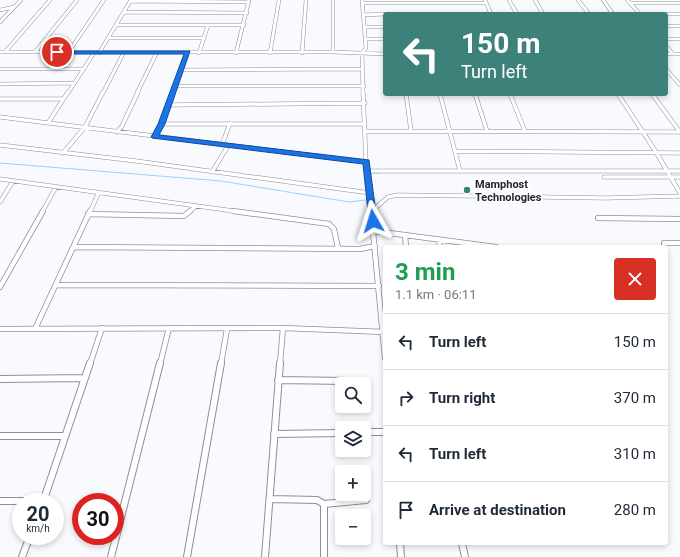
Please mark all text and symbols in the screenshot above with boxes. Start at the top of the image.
text: 150 m [461,27,540,60]
icon: left [395,28,447,80]
pin [40,35,74,69]
icon: arrive [46,41,68,63]
text: Turn left [461,61,527,82]
place label: Mamphost Technologies [475,178,542,204]
marker: Mamphost Technologies [462,185,472,195]
position arrow [352,200,394,242]
text: 3 min [395,258,455,286]
button: close [614,258,656,300]
text: 1.1 km · 06:11 [395,287,476,302]
icon: left [395,331,417,353]
text: Turn left [429,333,486,351]
text: 150 m [614,333,656,351]
map controls [335,377,371,545]
button: search [335,377,371,413]
icon: right [395,387,417,409]
text: Turn right [429,389,495,407]
text: 370 m [614,389,656,407]
button: layers [335,421,371,457]
icon: left [395,443,417,465]
text: Turn left [429,445,486,463]
text: 310 m [614,445,656,463]
button: + [335,465,371,501]
speed limit sign: 30 [72,493,124,545]
icon: arrive [395,499,417,521]
text: Arrive at destination [429,501,566,519]
text: 280 m [614,501,656,519]
text: 20 [27,502,49,526]
button: − [335,509,371,545]
text: km/h [26,523,50,534]

